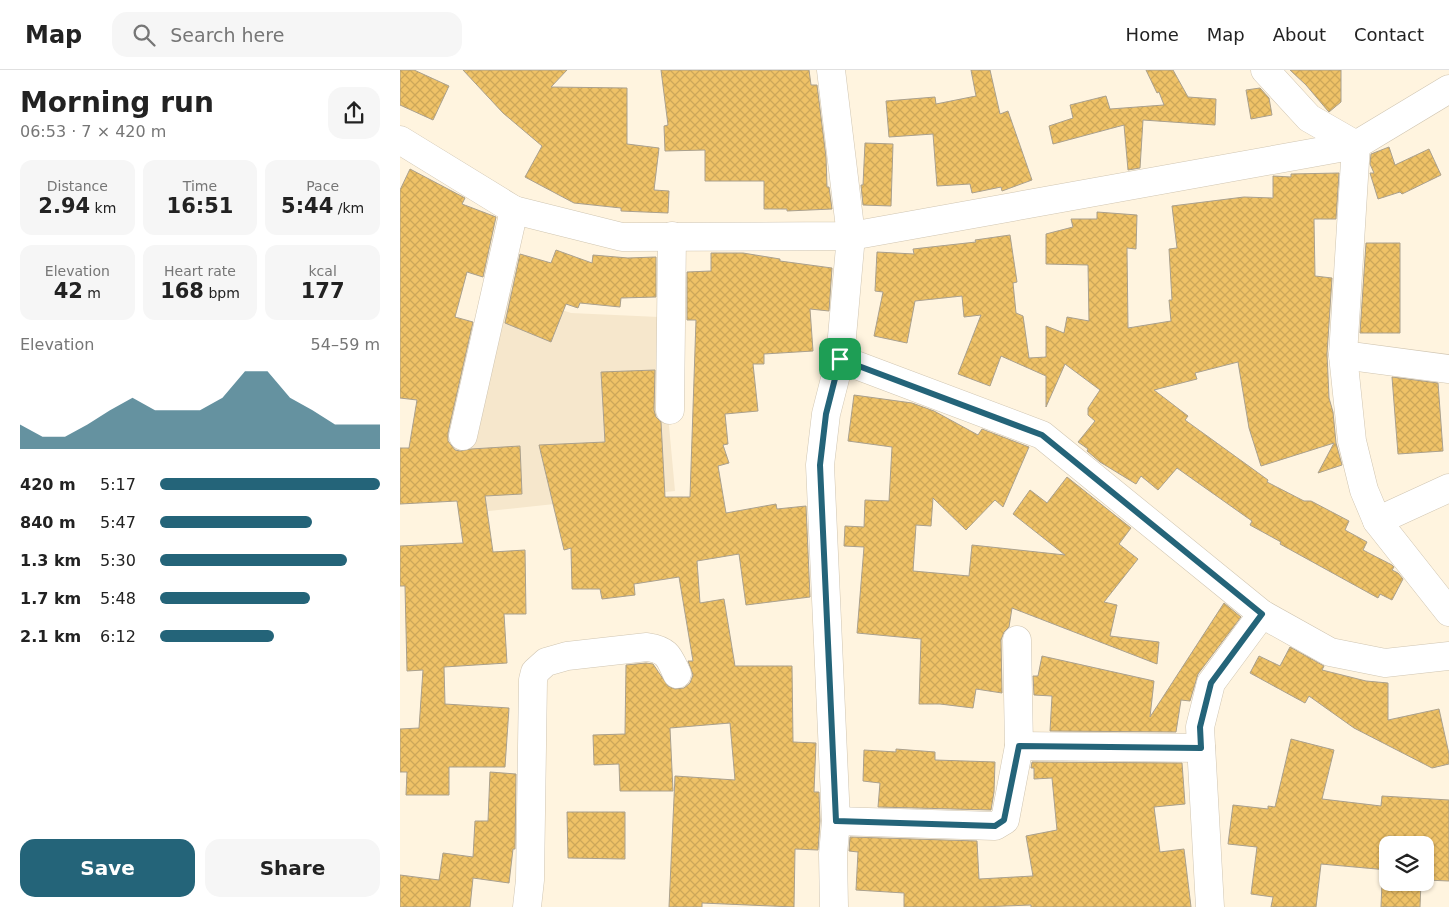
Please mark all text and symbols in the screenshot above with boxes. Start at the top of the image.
search box [112,12,462,57]
text: Map [25,21,82,49]
icon: search [130,21,158,49]
text: Search here [170,24,284,46]
text: Home [1126,24,1179,45]
text: Map [1207,24,1245,45]
text: About [1273,24,1326,45]
text: Contact [1354,24,1424,45]
text: Morning run [20,86,214,119]
button: share [328,87,380,139]
text: 06:53 · 7 × 420 m [20,122,166,141]
text: Distance [47,178,108,194]
text: Time [183,178,217,194]
text: Pace [306,178,339,194]
text: 2.94 [38,194,90,218]
text: 16:51 [167,194,233,218]
text: 5:44 [281,194,333,218]
text: km [90,200,116,216]
text: /km [333,200,364,216]
text: Elevation [45,263,110,279]
text: Heart rate [164,263,236,279]
text: kcal [309,263,337,279]
text: 42 [54,279,83,303]
text: 168 [160,279,204,303]
text: 177 [301,279,345,303]
text: m [83,285,101,301]
text: bpm [204,285,240,301]
text: Elevation [20,335,94,354]
text: 54–59 m [311,335,380,354]
pin [819,338,861,380]
icon: arrive [826,345,854,373]
text: 420 m [20,475,76,494]
text: 5:17 [100,475,136,494]
text: 840 m [20,513,76,532]
text: 5:47 [100,513,136,532]
text: 1.3 km [20,551,81,570]
text: 5:30 [100,551,136,570]
text: 1.7 km [20,589,81,608]
text: 5:48 [100,589,136,608]
text: 2.1 km [20,627,81,646]
text: 6:12 [100,627,136,646]
map controls [1379,836,1434,891]
button: layers [1379,836,1434,891]
button: Save [20,839,195,897]
button: Share [205,839,380,897]

